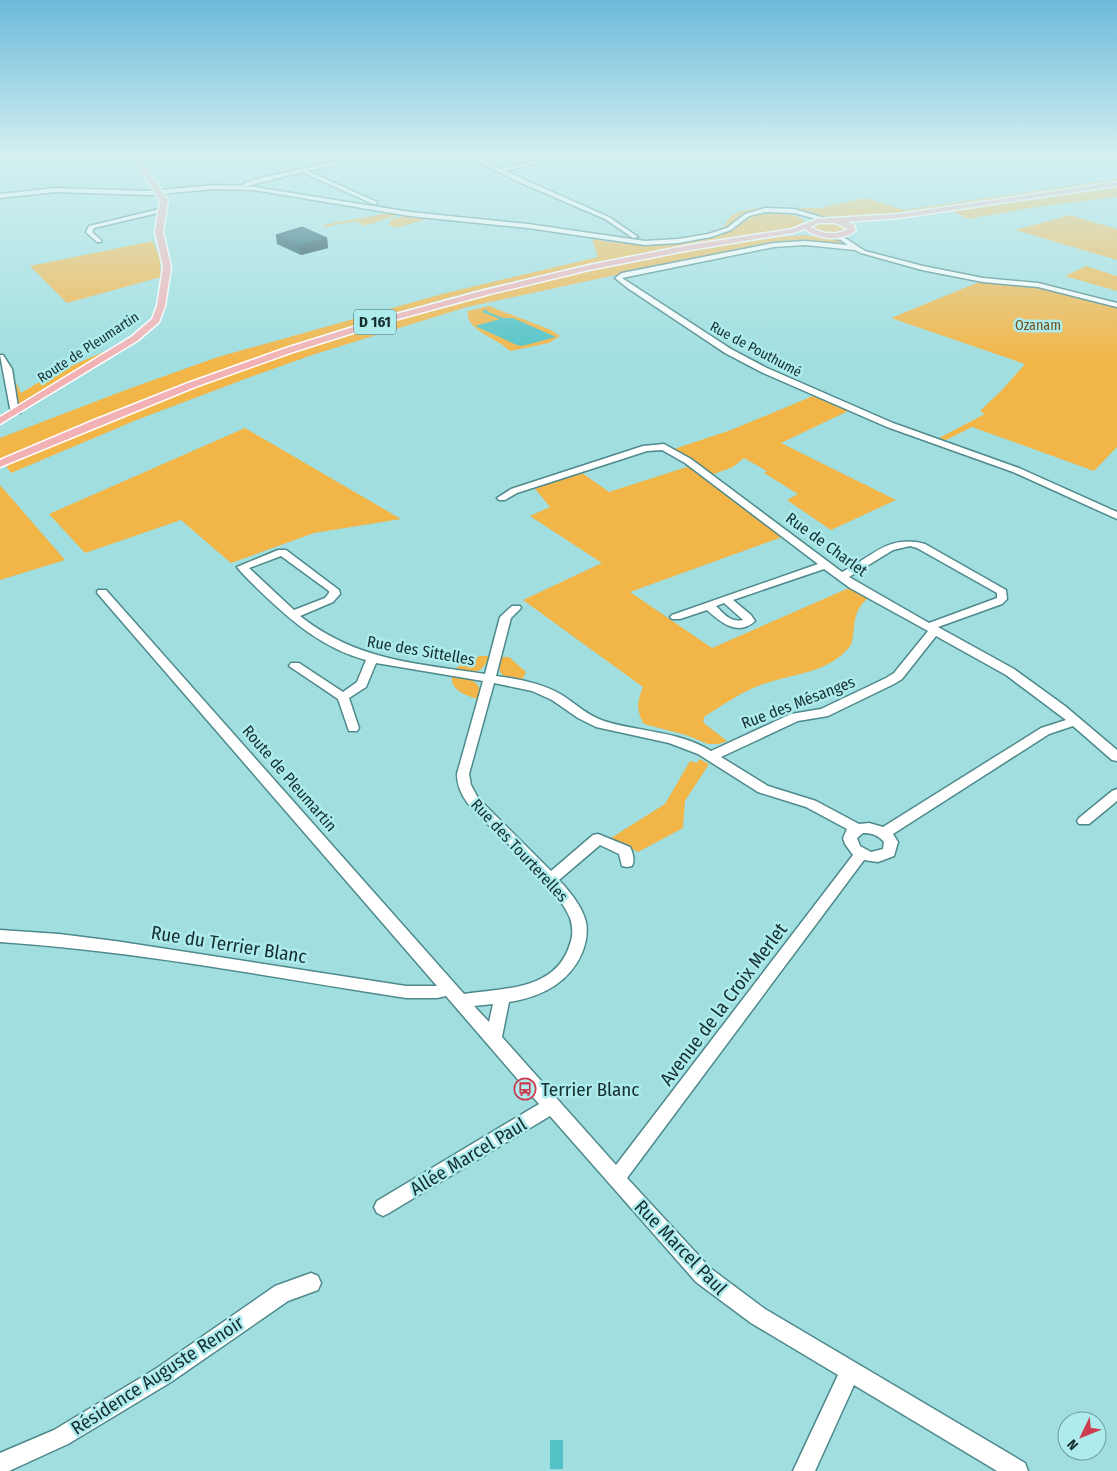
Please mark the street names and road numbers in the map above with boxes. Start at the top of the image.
street label: Route de Pleumartin [34,308,142,387]
road number: D 161 [354,310,396,334]
street label: Rue de Pouthumé [707,318,805,381]
street label: Rue de Charlet [782,508,872,581]
street label: Rue des Sittelles [366,632,476,669]
street label: Rue des Mésanges [739,672,858,733]
street label: Route de Pleumartin [238,721,341,835]
street label: Rue des Tourterelles [467,795,572,906]
street label: Avenue de la Croix Merlet [655,918,792,1090]
street label: Rue du Terrier Blanc [150,921,308,968]
street label: Allée Marcel Paul [406,1113,531,1200]
street label: Rue Marcel Paul [630,1195,732,1300]
street label: Résidence Auguste Renoir [67,1311,248,1440]

